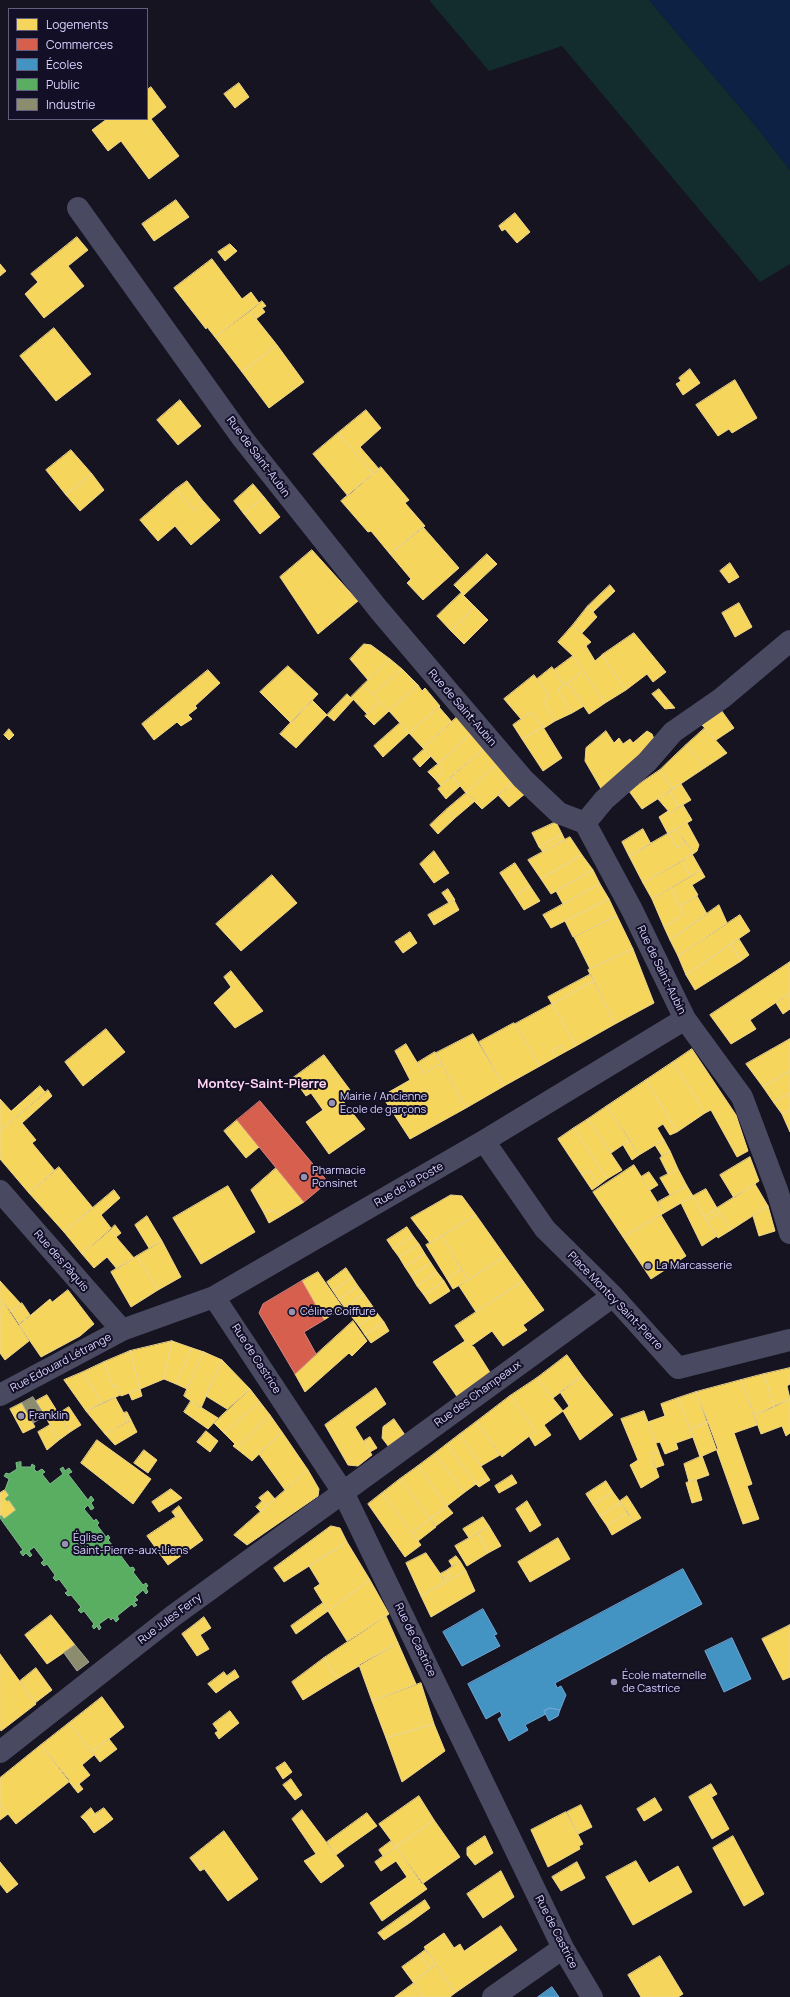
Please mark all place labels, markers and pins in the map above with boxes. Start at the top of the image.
place label: Mairie / Ancienne Ecole de garçons [340,1090,427,1116]
marker: Mairie / Ancienne Ecole de garçons [327,1098,337,1108]
place label: Pharmacie Ponsinet [312,1164,366,1190]
marker: Pharmacie Ponsinet [299,1172,309,1182]
place label: La Marcasserie [656,1259,732,1273]
marker: La Marcasserie [643,1261,653,1271]
place label: Céline Coiffure [300,1305,376,1319]
marker: Céline Coiffure [287,1307,297,1317]
place label: Franklin [29,1409,68,1423]
marker: Franklin [16,1411,26,1421]
place label: Église Saint-Pierre-aux-Liens [73,1531,188,1557]
marker: Église Saint-Pierre-aux-Liens [60,1539,70,1549]
place label: École maternelle de Castrice [622,1669,706,1695]
marker: École maternelle de Castrice [609,1677,619,1687]

